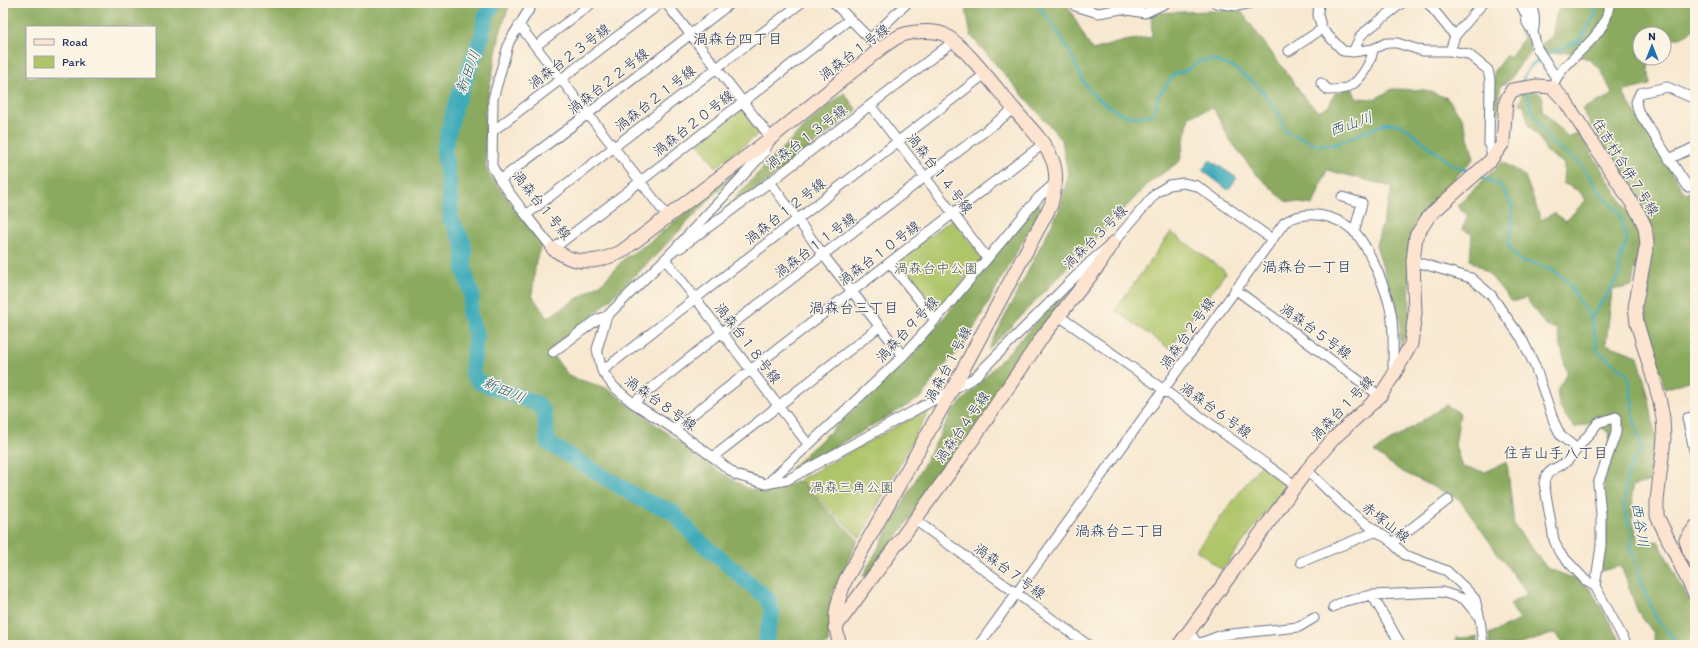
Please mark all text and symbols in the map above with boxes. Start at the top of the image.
street label: 渦森台２３号線 [525,20,614,93]
street label: 渦森台１号線 [816,20,893,84]
legend [26,26,156,78]
north arrow [1632,26,1672,66]
district label: 渦森台四丁目 [693,30,783,48]
text: N [1648,30,1656,43]
text: Road [62,35,88,49]
street label: 渦森台２２号線 [564,45,652,118]
water label: 新田川 [452,48,484,96]
text: Park [62,55,86,69]
street label: 渦森台２１号線 [611,62,699,135]
street label: 渦森台２０号線 [649,87,737,160]
street label: 渦森台１３号線 [762,101,851,174]
water label: 西山川 [1327,108,1375,140]
street label: 住吉村合併７号線 [1589,115,1662,219]
street label: 渦森台１４号線 [903,129,976,217]
street label: 渦森台１号線 [509,167,575,243]
street label: 渦森台１２号線 [741,175,829,248]
street label: 渦森台３号線 [1060,202,1131,273]
street label: 渦森台１１号線 [771,209,860,282]
street label: 渦森台１０号線 [835,217,924,290]
district label: 渦森台一丁目 [1262,258,1352,276]
park label: 渦森台中公園 [894,260,978,277]
street label: 渦森台９号線 [873,293,942,366]
street label: 渦森台２号線 [1156,294,1218,373]
street label: 渦森台１８号線 [711,299,784,387]
district label: 渦森台三丁目 [809,299,899,317]
street label: 渦森台５号線 [1277,300,1355,363]
street label: 渦森台１号線 [921,323,976,405]
street label: 渦森台８号線 [621,372,700,434]
street label: 渦森台１号線 [1307,372,1378,444]
water label: 新田川 [480,373,528,407]
street label: 渦森台６号線 [1177,379,1255,442]
street label: 渦森台４号線 [931,388,993,467]
district label: 住吉山手八丁目 [1503,444,1609,462]
park label: 渦森三角公園 [810,479,894,496]
street label: 赤塚山線 [1358,498,1413,546]
water label: 西谷川 [1628,501,1652,549]
district label: 渦森台二丁目 [1075,522,1165,540]
street label: 渦森台７号線 [971,540,1049,603]

